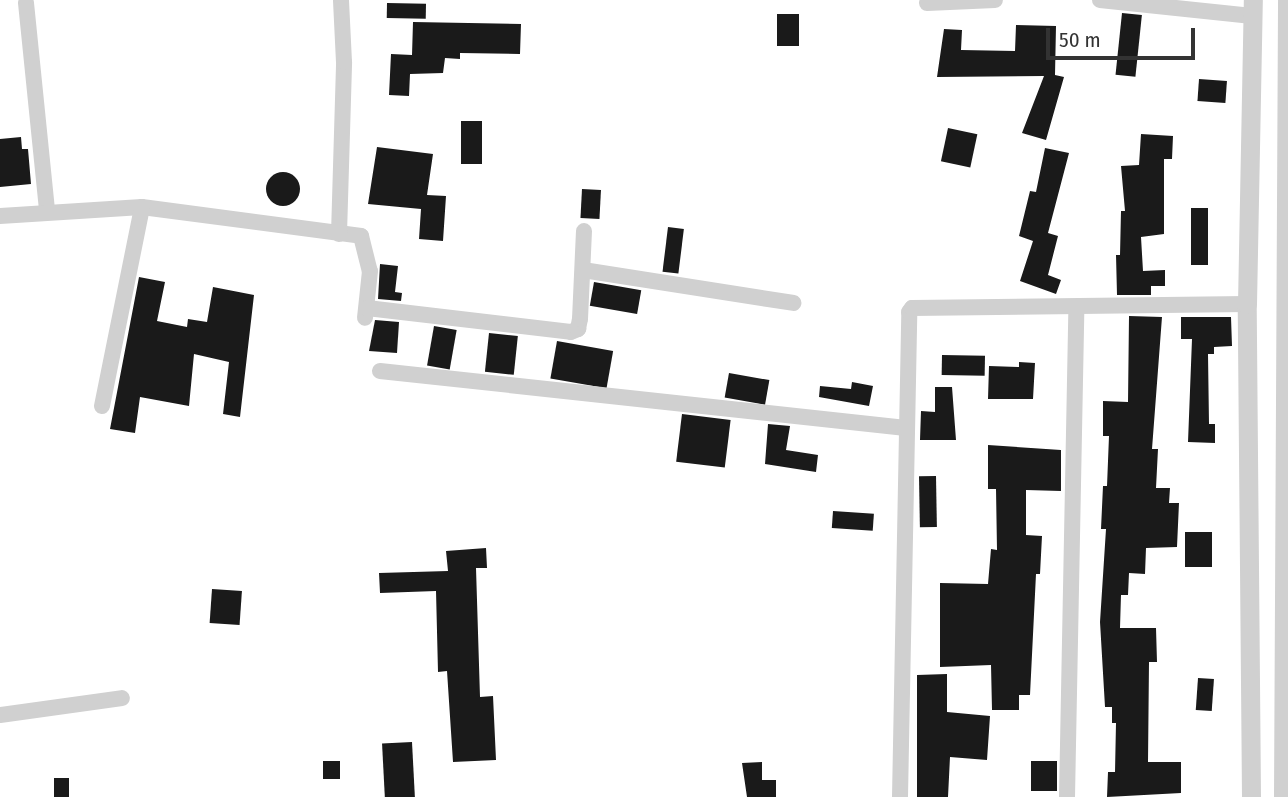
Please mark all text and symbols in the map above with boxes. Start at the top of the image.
scale bar [1050,14,1199,58]
text: 50 m [1059,27,1101,53]

